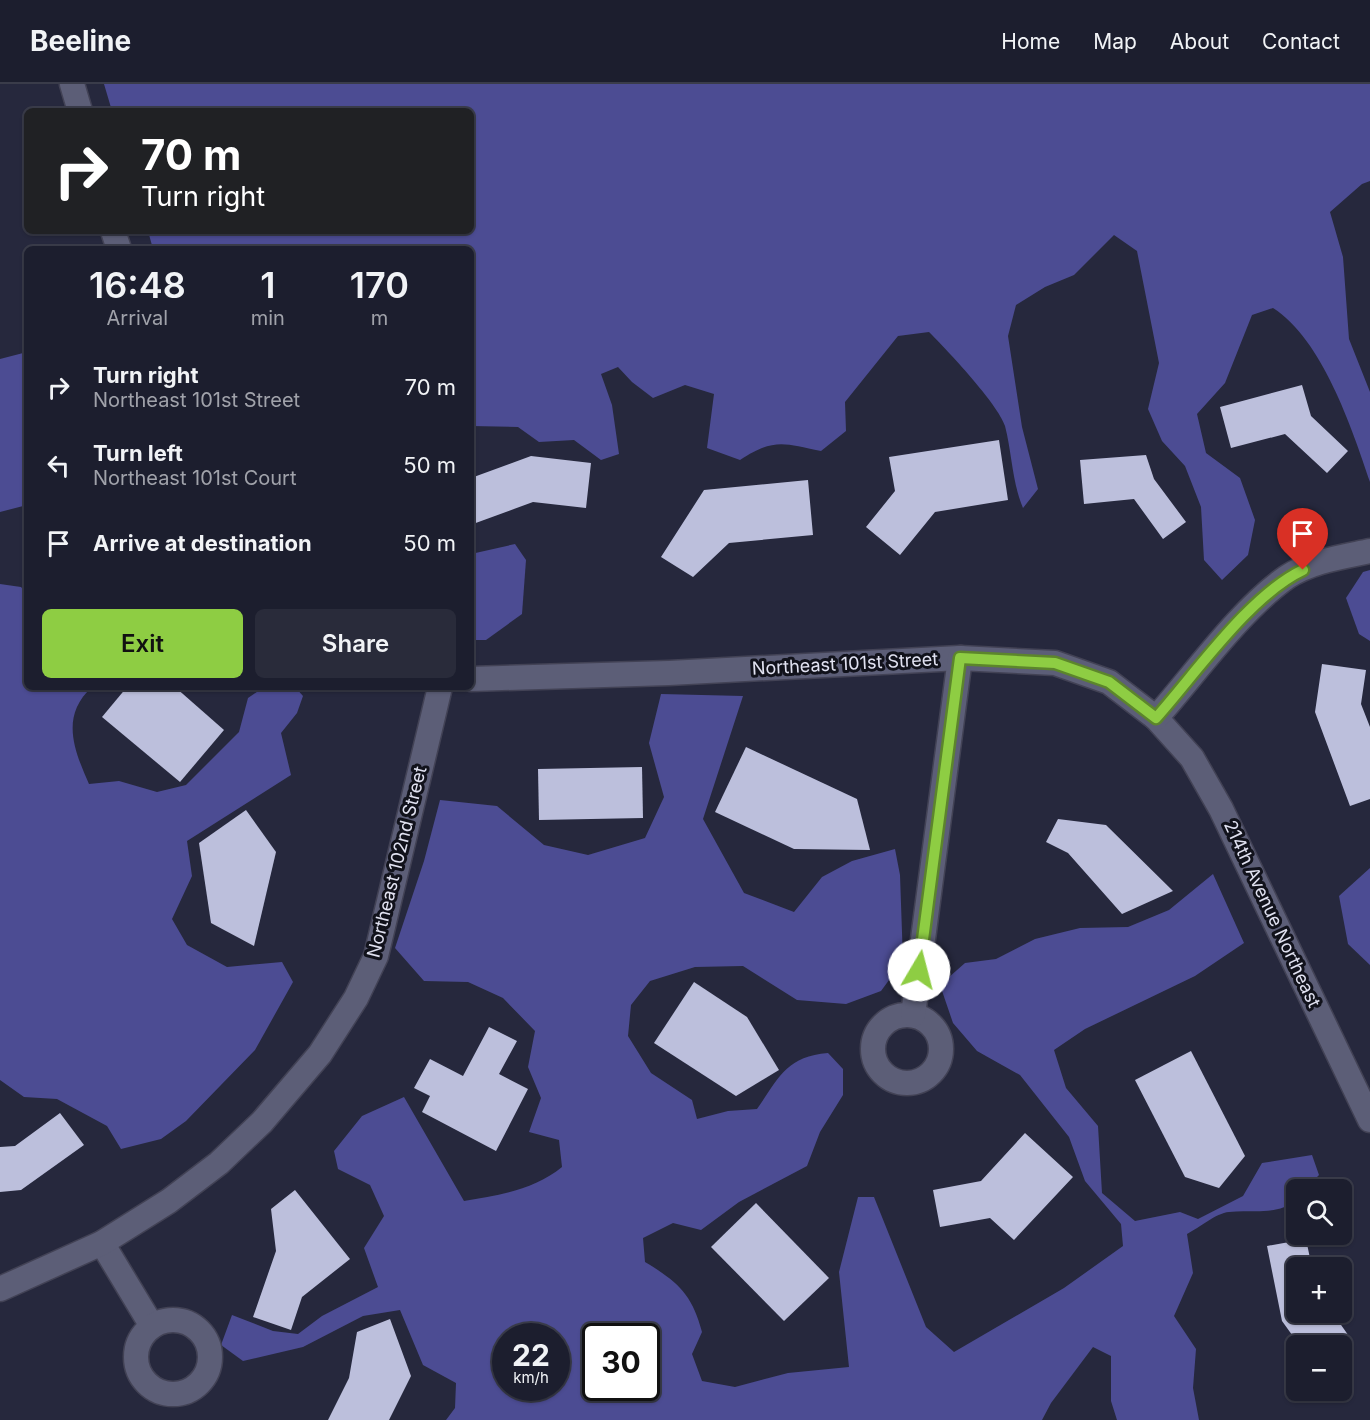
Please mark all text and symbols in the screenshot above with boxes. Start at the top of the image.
text: Beeline [30,24,131,58]
text: Home [1001,29,1060,54]
text: Map [1093,29,1137,54]
text: About [1170,29,1229,54]
text: Contact [1262,29,1340,54]
text: 70 m [141,129,241,180]
icon: right [42,132,120,210]
text: Turn right [141,180,265,213]
text: 16:48 [89,263,186,307]
text: 1 [260,263,275,307]
text: 170 [350,263,409,307]
text: Arrival [107,306,168,330]
text: min [251,306,285,330]
text: m [371,306,388,330]
text: Turn right [93,362,199,388]
icon: right [42,371,75,404]
text: 70 m [405,374,456,400]
text: Northeast 101st Street [93,388,300,412]
text: Turn left [93,440,183,466]
icon: left [42,449,75,482]
text: 50 m [403,452,456,478]
text: Northeast 101st Court [93,466,297,490]
pin [1277,508,1328,570]
icon: arrive [1286,517,1319,550]
icon: arrive [42,527,75,560]
text: Arrive at destination [93,530,312,556]
text: 50 m [403,530,456,556]
button: Exit [42,609,243,678]
button: Share [255,609,456,678]
street label: Northeast 101st Street [751,648,939,679]
street label: Northeast 102nd Street [363,764,430,960]
street label: 214th Avenue Northeast [1220,817,1325,1011]
position arrow [887,938,951,1002]
map controls [1286,1179,1352,1401]
button: search [1286,1179,1352,1245]
button: + [1286,1257,1352,1323]
speed limit sign: 30 [582,1323,660,1401]
button: − [1286,1335,1352,1401]
text: 22 [512,1337,550,1373]
text: km/h [513,1368,549,1387]

